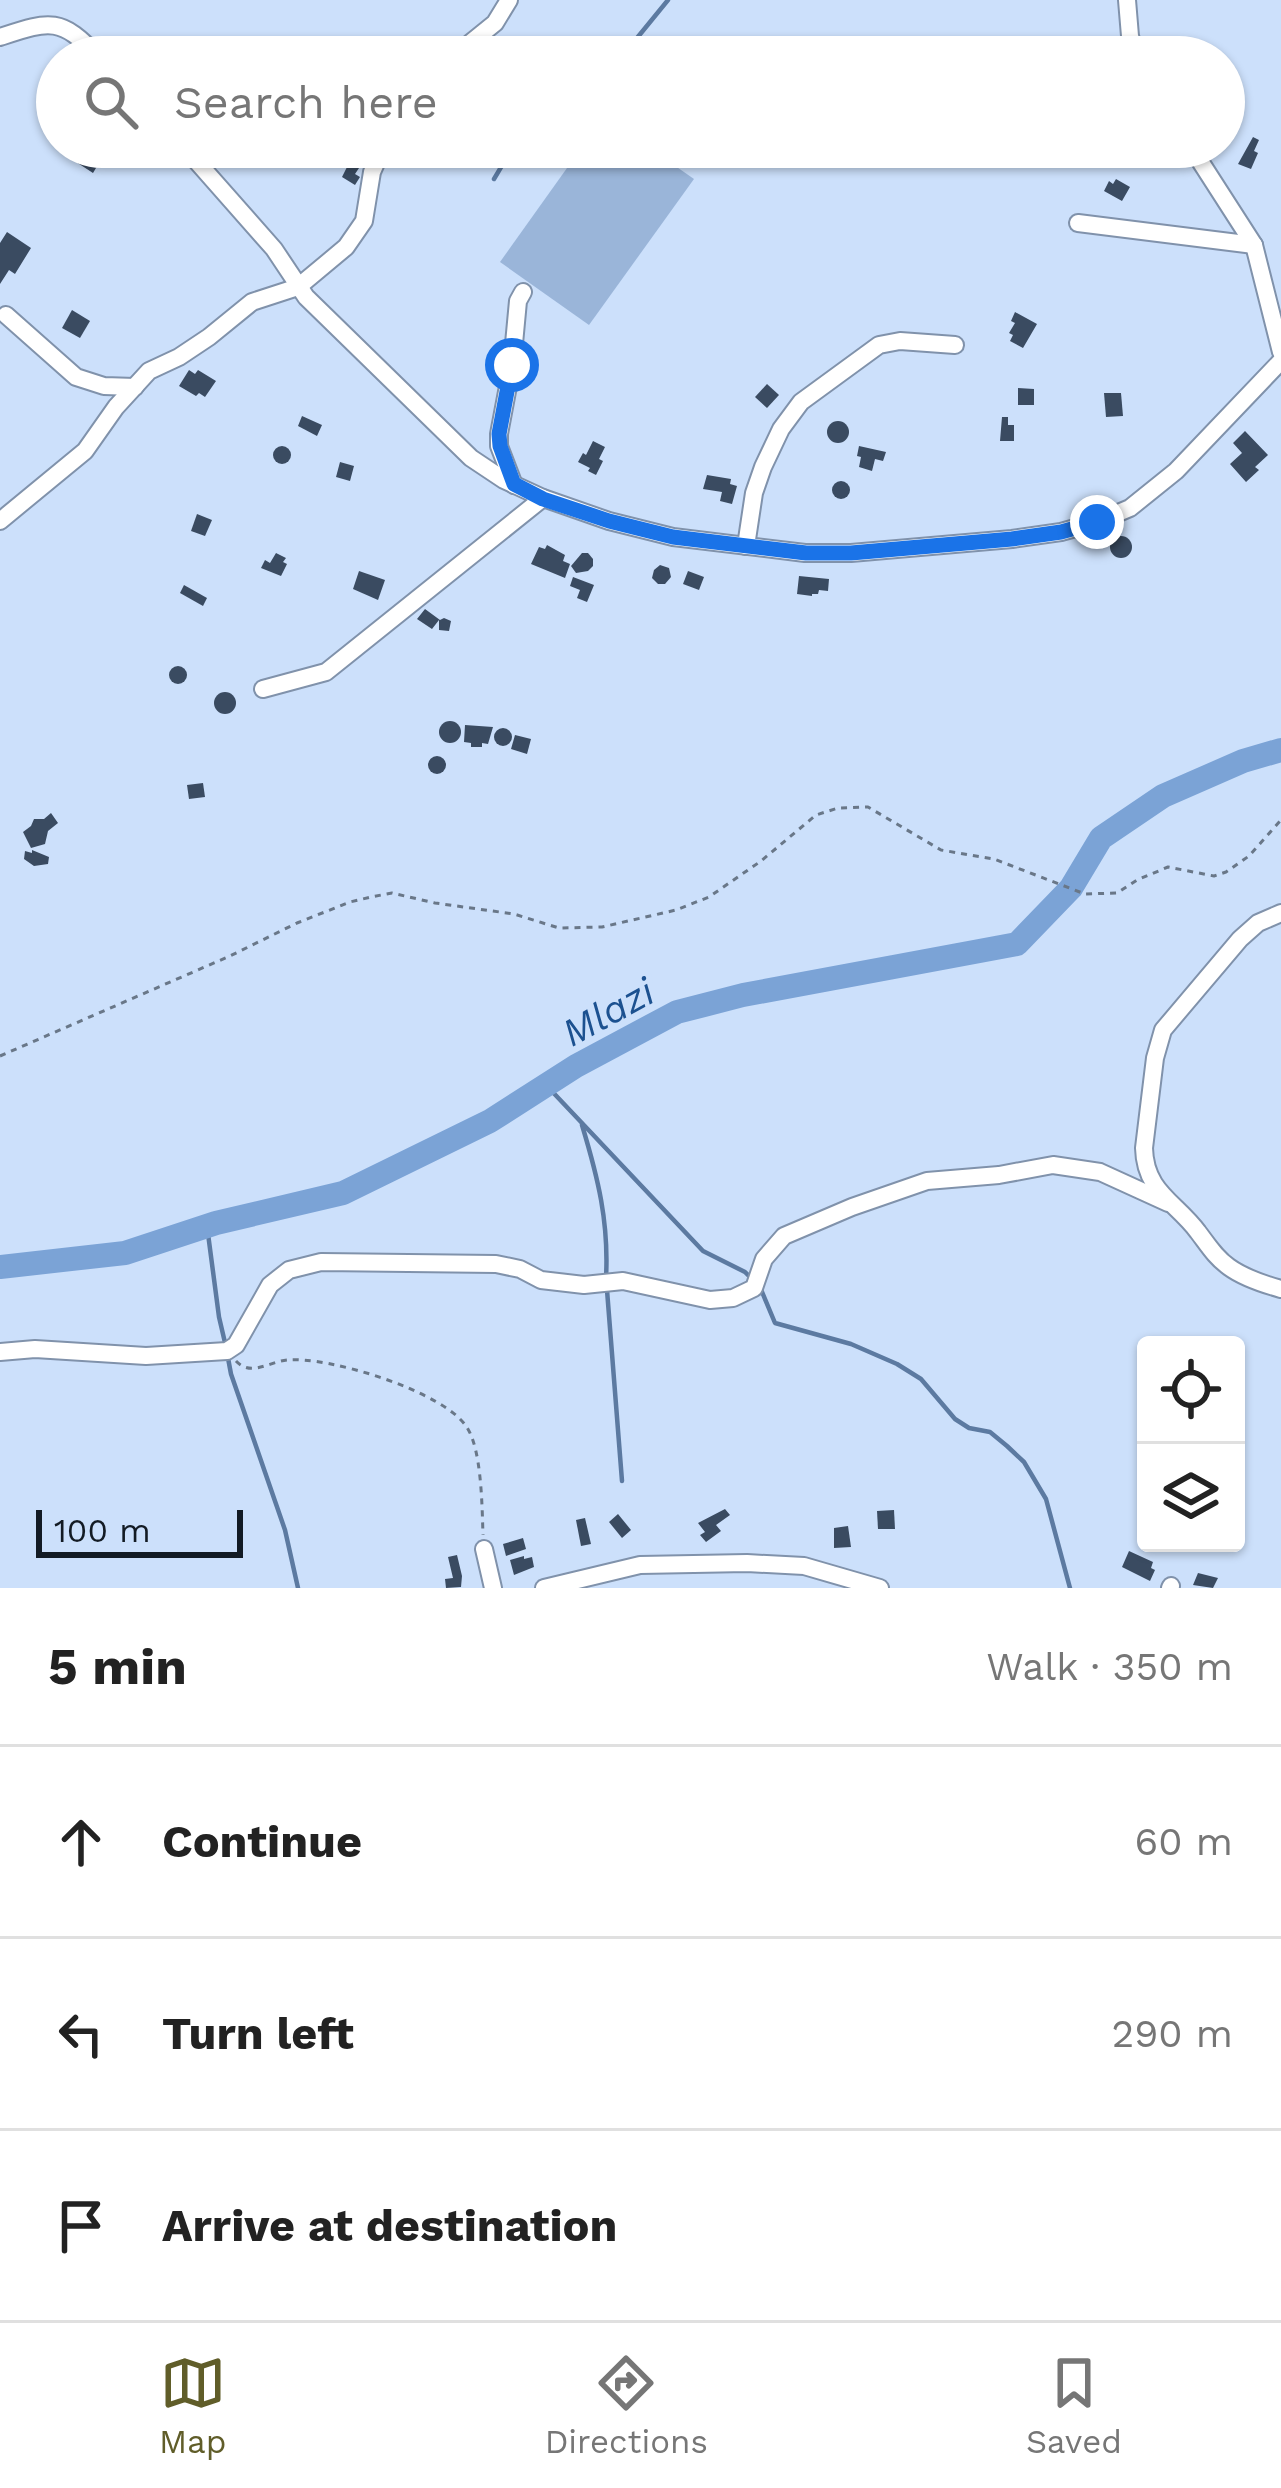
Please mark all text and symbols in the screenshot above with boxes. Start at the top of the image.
search box [36,36,1245,168]
icon: search [78,69,144,135]
text: Search here [174,76,438,129]
route start [485,338,539,392]
route end [1070,495,1124,549]
water label: Mlazi [554,968,663,1055]
map controls [1137,1336,1245,1552]
button: locate [1137,1336,1245,1444]
button: layers [1137,1444,1245,1552]
scale bar [36,1504,243,1557]
text: 100 m [54,1511,151,1550]
text: 5 min [48,1637,187,1696]
text: Walk · 350 m [986,1644,1233,1689]
icon: ahead [48,1809,114,1875]
text: Continue [162,1815,362,1868]
text: 60 m [1135,1819,1233,1864]
icon: left [48,2001,114,2067]
text: Turn left [162,2007,354,2060]
text: 290 m [1111,2011,1233,2056]
icon: arrive [48,2193,114,2259]
text: Arrive at destination [162,2199,617,2252]
tab: Map [159,2350,226,2461]
tab: Directions [545,2350,708,2461]
tab: Saved [1026,2350,1122,2461]

